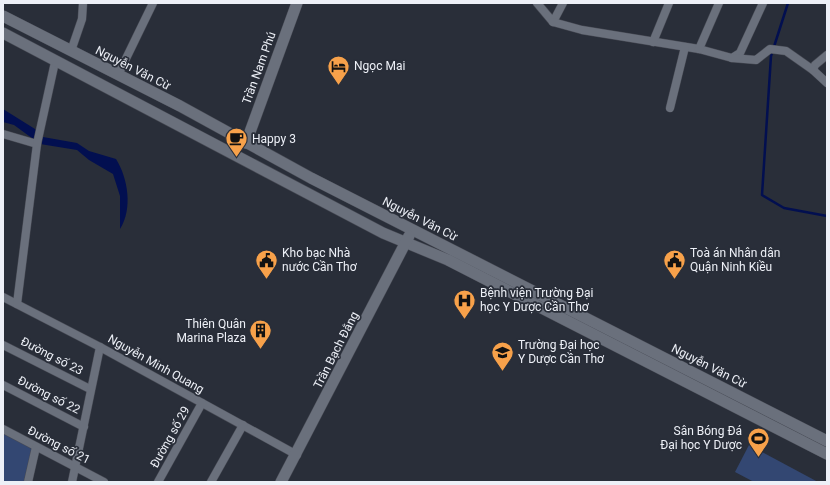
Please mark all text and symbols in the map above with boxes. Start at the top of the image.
street label: Trần Nam Phú [239,30,279,106]
street label: Nguyễn Văn Cừ [93,43,173,93]
hotel icon: Ngọc Mai [326,53,352,86]
place label: Ngọc Mai [354,59,405,73]
cafe icon: Happy 3 [223,126,249,159]
place label: Happy 3 [252,132,296,146]
street label: Nguyễn Văn Cừ [380,194,460,244]
place label: Kho bạc Nhà nước Cần Thơ [282,246,358,274]
place label: Toà án Nhân dân Quận Ninh Kiều [690,246,780,274]
public building icon: Kho bạc Nhà nước Cần Thơ [254,247,280,280]
public building icon: Toà án Nhân dân Quận Ninh Kiều [661,247,687,280]
place label: Bệnh viện Trường Đại học Y Dược Cần Thơ [480,286,594,314]
hospital icon: Bệnh viện Trường Đại học Y Dược Cần Thơ [451,287,477,320]
street label: Trần Bạch Đằng [311,309,361,391]
place label: Thiên Quân Marina Plaza [176,317,246,345]
building icon: Thiên Quân Marina Plaza [248,318,274,351]
street label: Nguyễn Minh Quang [105,332,207,396]
street label: Đường số 23 [18,334,86,378]
place label: Trường Đại học Y Dược Cần Thơ [518,338,605,366]
school or university icon: Trường Đại học Y Dược Cần Thơ [489,339,515,372]
street label: Nguyễn Văn Cừ [669,341,749,391]
street label: Đường số 22 [15,373,83,417]
street label: Đường số 29 [147,404,193,470]
street label: Đường số 21 [25,423,93,467]
place label: Sân Bóng Đá Đại học Y Dược [660,424,742,452]
sports icon: Sân Bóng Đá Đại học Y Dược [745,425,771,458]

